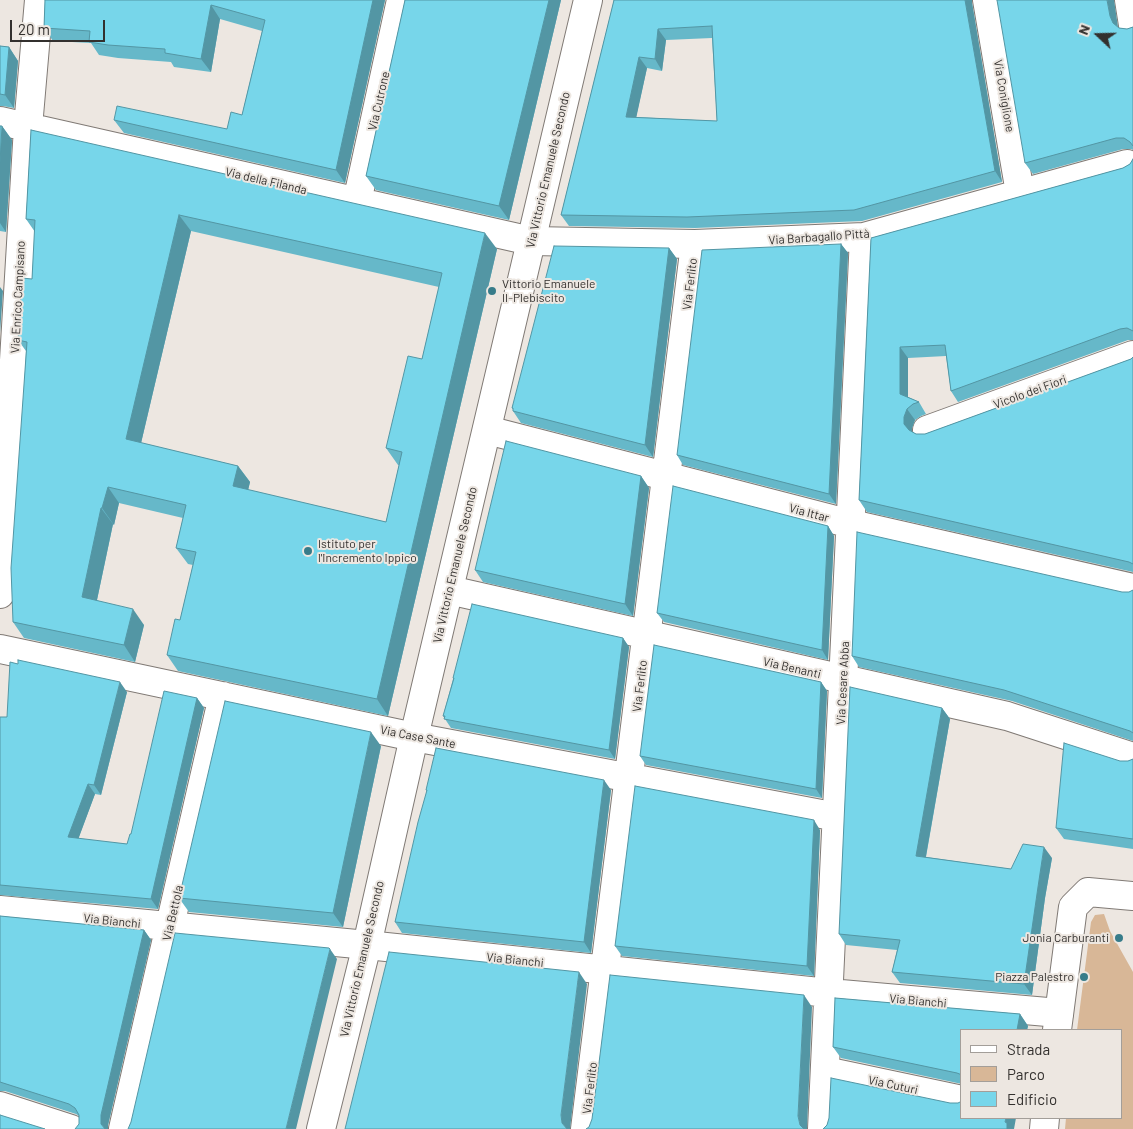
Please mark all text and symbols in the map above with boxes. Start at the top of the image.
scale bar [12,10,108,42]
north arrow [1073,10,1123,60]
text: 20 m [18,20,50,38]
text: N [1074,22,1093,37]
street label: Via Coniglione [991,59,1017,133]
street label: Via Cutrone [365,70,393,132]
street label: Via Vittorio Emanuele Secondo [523,90,573,250]
street label: Via della Filanda [224,165,308,197]
street label: Via Barbagallo Pittà [768,226,870,248]
street label: Via Enrico Campisano [8,240,28,354]
street label: Via Ferlito [680,257,700,311]
place label: Vittorio Emanuele II-Plebiscito [502,277,595,305]
marker: Vittorio Emanuele II-Plebiscito [486,285,498,297]
street label: Vicolo dei Fiori [991,372,1069,412]
street label: Via Vittorio Emanuele Secondo [430,485,480,645]
street label: Via Ittar [787,501,831,525]
place label: Istituto per l'Incremento Ippico [318,537,417,565]
marker: Istituto per l'Incremento Ippico [302,545,314,557]
street label: Via Cesare Abba [834,641,852,725]
street label: Via Benanti [762,654,822,682]
street label: Via Ferlito [630,659,650,713]
street label: Via Case Sante [379,723,457,751]
street label: Via Vittorio Emanuele Secondo [337,879,387,1039]
street label: Via Bettola [160,884,186,942]
street label: Via Bianchi [83,911,141,931]
place label: Jonia Carburanti [1022,931,1109,945]
marker: Jonia Carburanti [1113,932,1125,944]
street label: Via Bianchi [486,950,544,970]
place label: Piazza Palestro [995,970,1074,984]
marker: Piazza Palestro [1078,971,1090,983]
street label: Via Bianchi [889,991,947,1011]
legend [960,1029,1123,1119]
text: Strada [1007,1040,1050,1058]
street label: Via Ferlito [580,1061,600,1115]
text: Parco [1007,1065,1045,1083]
street label: Via Cuturi [867,1073,919,1097]
text: Edificio [1007,1090,1057,1108]

